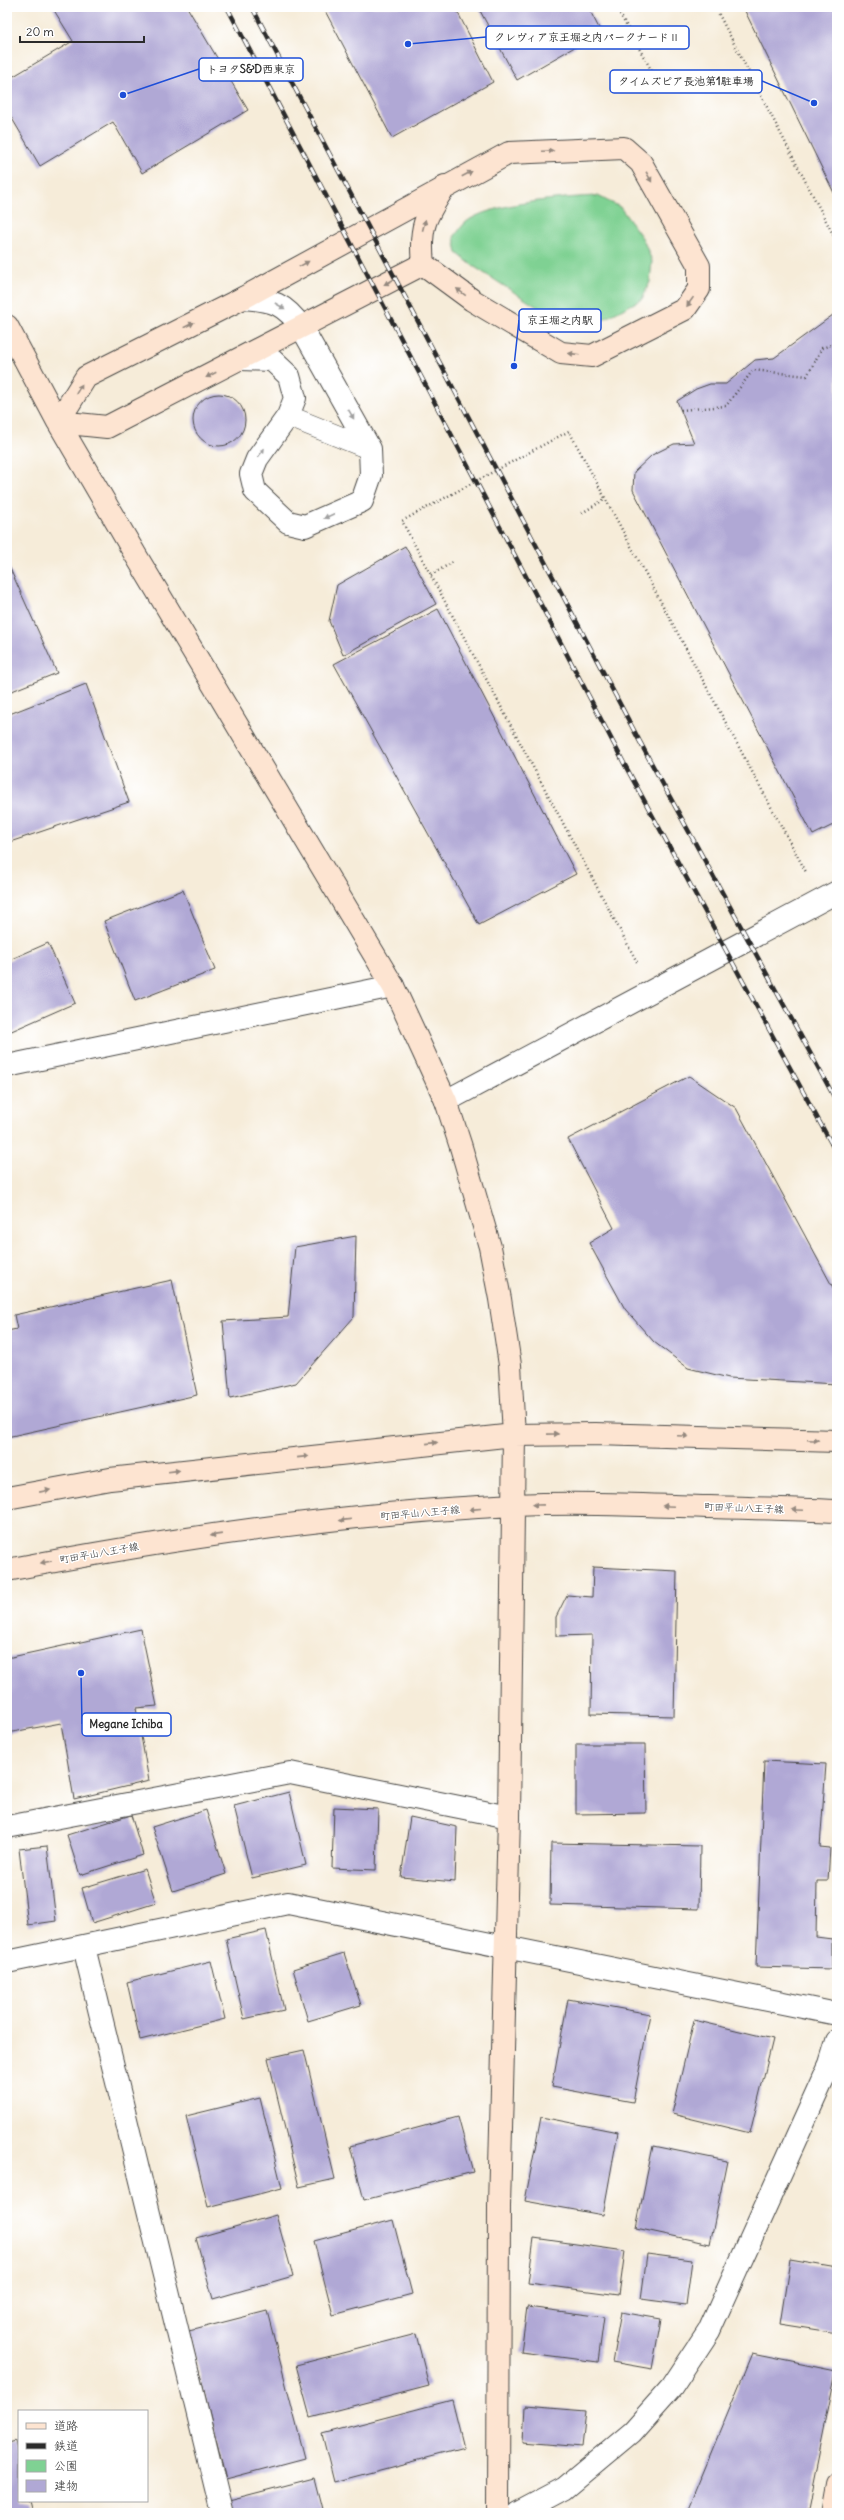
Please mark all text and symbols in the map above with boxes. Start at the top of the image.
scale bar [20,18,144,44]
text: 20 m [26,24,54,39]
callout: クレヴィア京王堀之内パークナードⅡ [486,26,689,49]
text: クレヴィア京王堀之内パークナードⅡ [494,30,680,44]
callout: トヨタS&D西東京 [199,58,303,81]
text: トヨタS&D西東京 [207,62,295,76]
callout: タイムズピア長池第1駐車場 [610,70,762,93]
text: タイムズピア長池第1駐車場 [618,74,754,88]
one-way arrow [542,148,555,154]
one-way arrow [461,171,473,178]
one-way arrow [646,171,653,183]
one-way arrow [421,219,427,231]
one-way arrow [298,261,310,268]
one-way arrow [383,279,394,285]
one-way arrow [456,288,467,297]
one-way arrow [686,297,694,308]
one-way arrow [275,303,286,310]
callout: 京王堀之内駅 [519,309,601,332]
text: 京王堀之内駅 [527,313,594,327]
one-way arrow [184,322,195,328]
one-way arrow [568,351,581,357]
one-way arrow [205,371,217,378]
one-way arrow [75,383,82,395]
one-way arrow [348,408,355,420]
one-way arrow [257,447,265,458]
one-way arrow [323,513,334,519]
one-way arrow [547,1431,559,1438]
one-way arrow [677,1433,690,1439]
one-way arrow [807,1437,820,1443]
one-way arrow [426,1440,438,1446]
one-way arrow [297,1453,309,1460]
one-way arrow [168,1468,180,1475]
one-way arrow [39,1488,51,1494]
street label: 町田平山八王子線 [704,1500,784,1516]
one-way arrow [531,1502,544,1508]
one-way arrow [662,1502,674,1509]
street label: 町田平山八王子線 [380,1503,460,1523]
one-way arrow [469,1505,481,1512]
one-way arrow [791,1507,804,1513]
one-way arrow [339,1517,351,1523]
one-way arrow [210,1532,222,1538]
street label: 町田平山八王子線 [58,1540,140,1566]
one-way arrow [40,1560,53,1566]
callout: Megane Ichiba [82,1713,171,1736]
text: Megane Ichiba [89,1717,163,1732]
legend [18,2410,148,2502]
text: 道路 [54,2418,78,2433]
text: 鉄道 [54,2438,78,2453]
text: 公園 [54,2458,78,2473]
text: 建物 [54,2478,78,2493]

